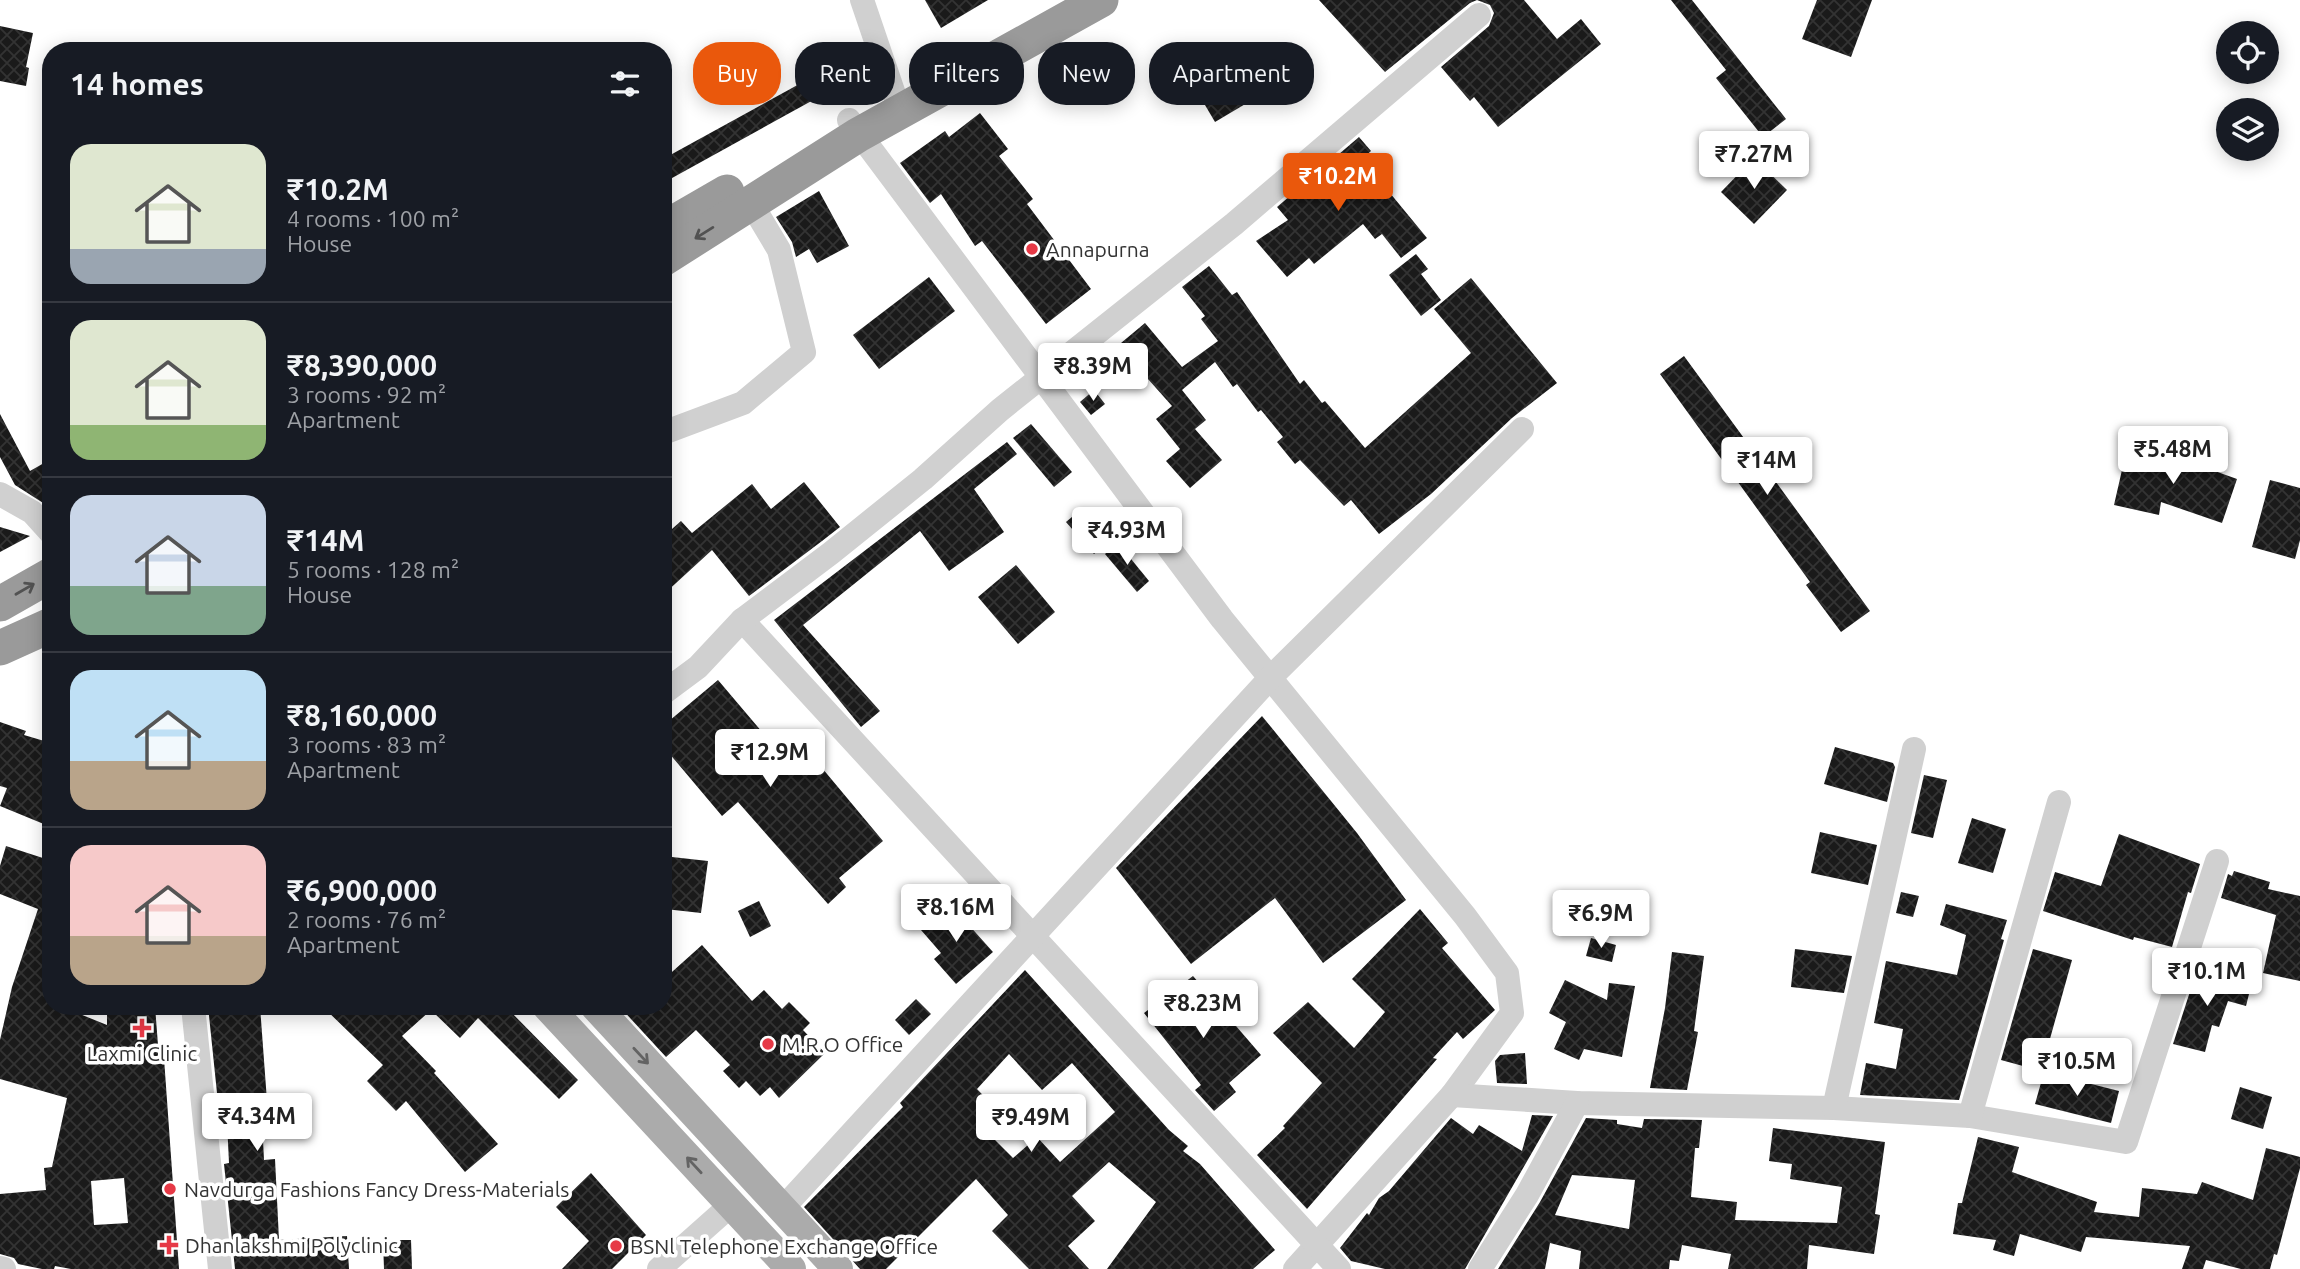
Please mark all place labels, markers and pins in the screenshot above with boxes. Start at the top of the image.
pin: ₹7.27M [1697,132,1811,191]
pin: ₹10.2M [1281,154,1395,213]
place label: Annapurna [1046,237,1149,261]
marker: Annapurna [1024,241,1040,257]
pin: ₹8.39M [1036,344,1150,403]
pin: ₹5.48M [2116,426,2230,486]
pin: ₹14M [1726,438,1808,497]
pin: ₹4.93M [1070,508,1184,567]
pin: ₹12.9M [713,730,827,789]
pin: ₹8.16M [899,884,1013,944]
pin: ₹6.9M [1552,890,1650,950]
pin: ₹10.1M [2150,948,2264,1008]
pin: ₹8.23M [1146,981,1260,1040]
marker: Laxmi Clinic [132,1018,152,1038]
place label: M.R.O Office [782,1032,903,1056]
marker: M.R.O Office [760,1036,776,1052]
pin: ₹10.5M [2020,1038,2134,1098]
place label: Laxmi Clinic [87,1041,197,1065]
pin: ₹4.34M [200,1094,314,1153]
pin: ₹9.49M [974,1094,1088,1154]
place label: Navdurga Fashions Fancy Dress-Materials [184,1177,569,1201]
marker: Navdurga Fashions Fancy Dress-Materials [162,1181,178,1197]
place label: Dhanlakshmi Polyclinic [185,1233,398,1257]
place label: BSNl Telephone Exchange Office [630,1234,938,1258]
marker: Dhanlakshmi Polyclinic [159,1235,179,1255]
marker: BSNl Telephone Exchange Office [608,1238,624,1254]

